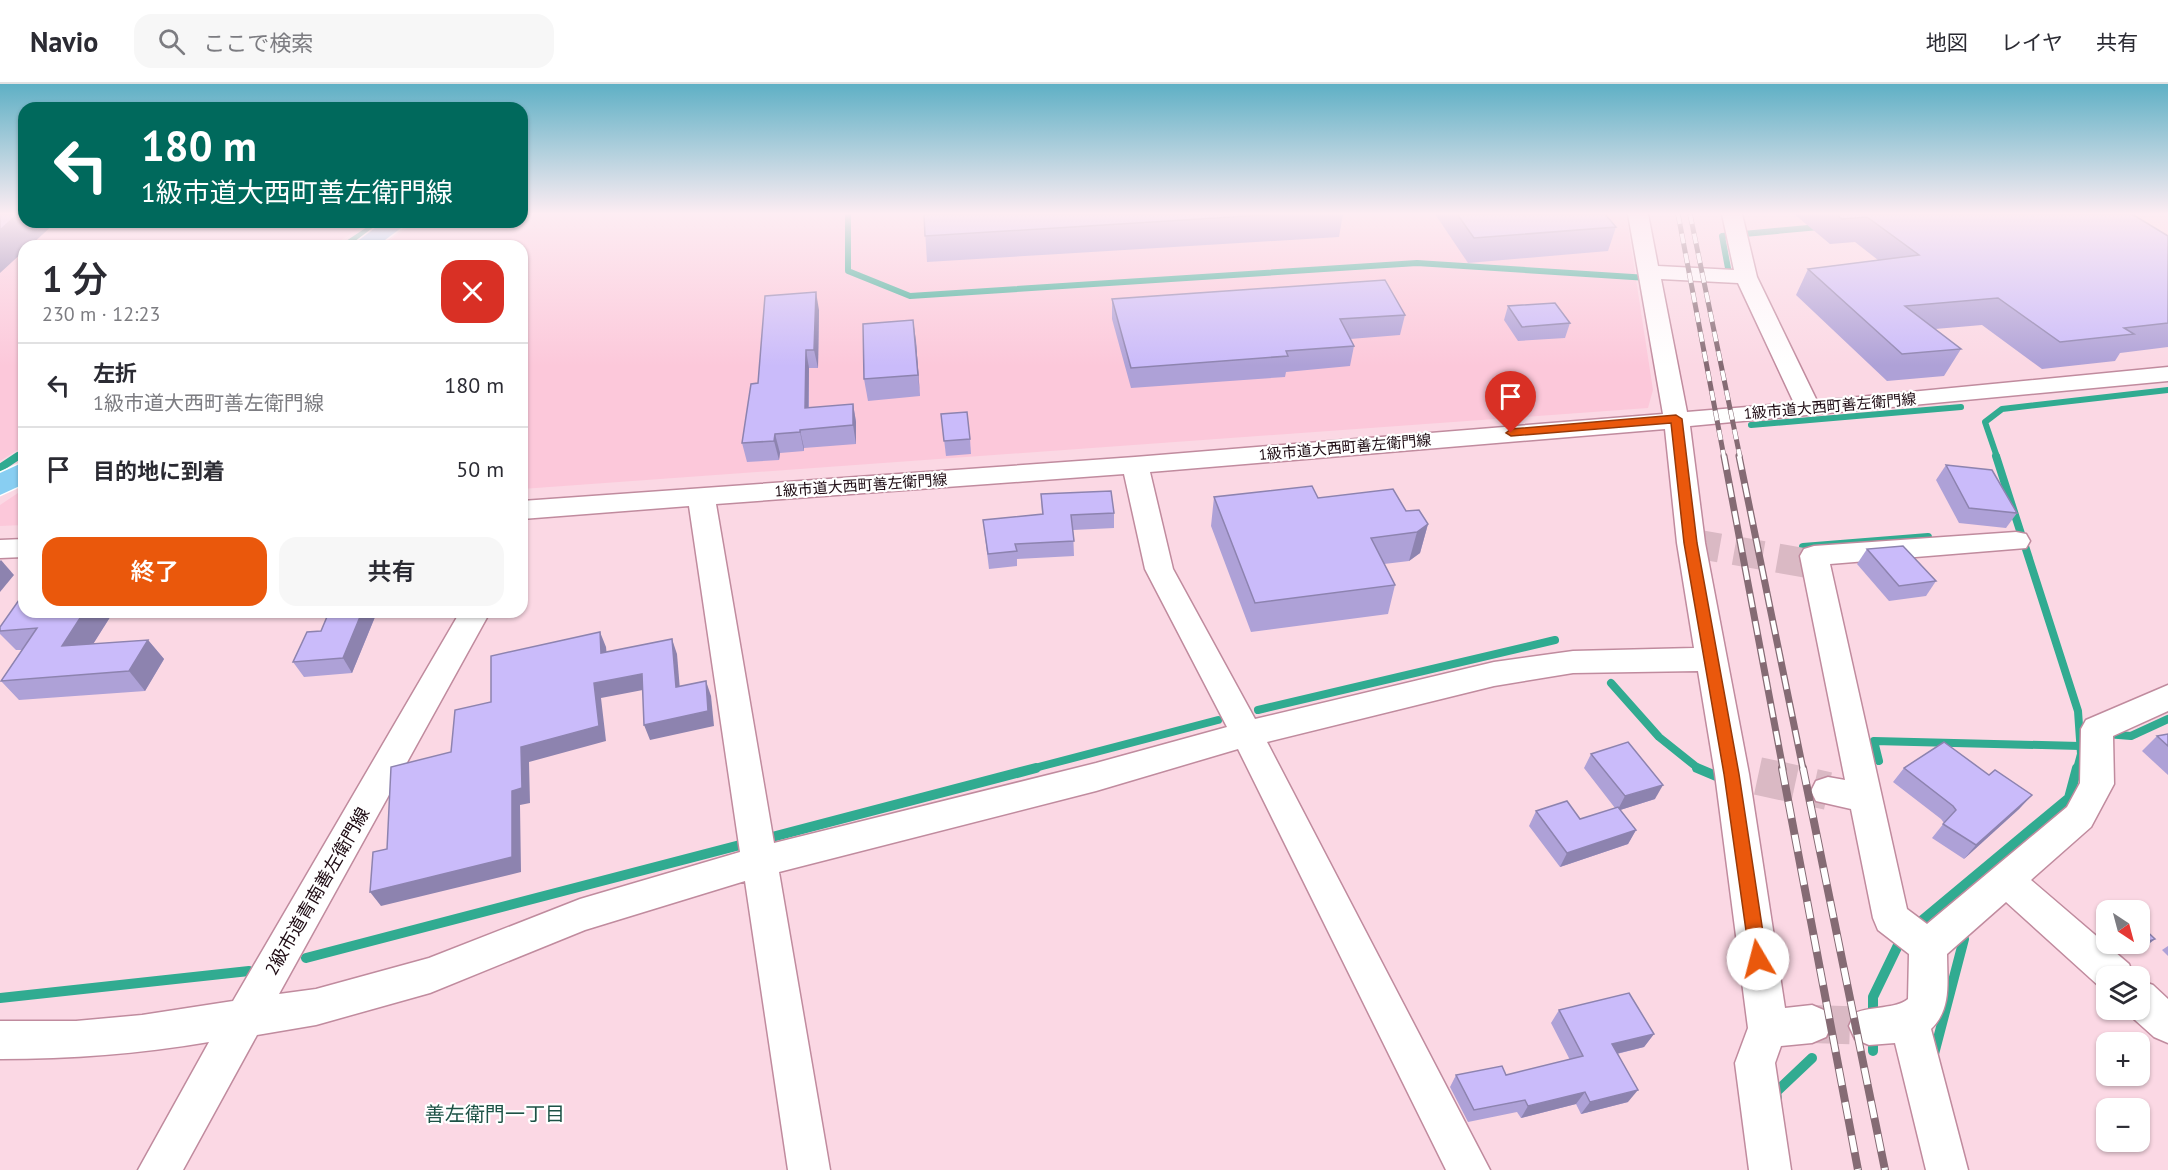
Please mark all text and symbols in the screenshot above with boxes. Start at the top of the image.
search box [134,14,554,68]
text: Navio [30,23,98,60]
icon: search [155,25,188,58]
text: ここで検索 [203,29,313,57]
text: 地図 [1926,29,1968,56]
text: レイヤ [2001,29,2063,56]
text: 共有 [2096,29,2138,56]
text: 180 m [141,118,257,173]
icon: left [42,126,120,204]
text: 1級市道大西町善左衛門線 [141,175,453,209]
text: 1 分 [42,255,108,302]
button: close [441,260,504,323]
text: 230 m · 12:23 [42,301,160,327]
text: 左折 [93,359,137,387]
icon: left [42,369,75,402]
text: 180 m [444,371,504,399]
pin [1485,371,1536,433]
icon: arrive [1494,380,1527,413]
street label: 1級市道大西町善左衛門線 [1743,389,1917,423]
text: 1級市道大西町善左衛門線 [93,390,324,416]
street label: 1級市道大西町善左衛門線 [1258,430,1432,464]
icon: arrive [42,453,75,486]
text: 50 m [456,455,504,483]
text: 目的地に到着 [93,457,225,485]
street label: 1級市道大西町善左衛門線 [774,469,948,501]
button: 終了 [42,537,267,606]
button: 共有 [279,537,504,606]
street label: 2級市道青南善左衛門線 [260,803,374,979]
north arrow [2096,900,2150,954]
map controls [2096,900,2150,1152]
position arrow [1726,927,1790,991]
button: layers [2096,966,2150,1020]
button: + [2096,1032,2150,1086]
button: − [2096,1098,2150,1152]
district label: 善左衛門一丁目 [425,1101,565,1127]

